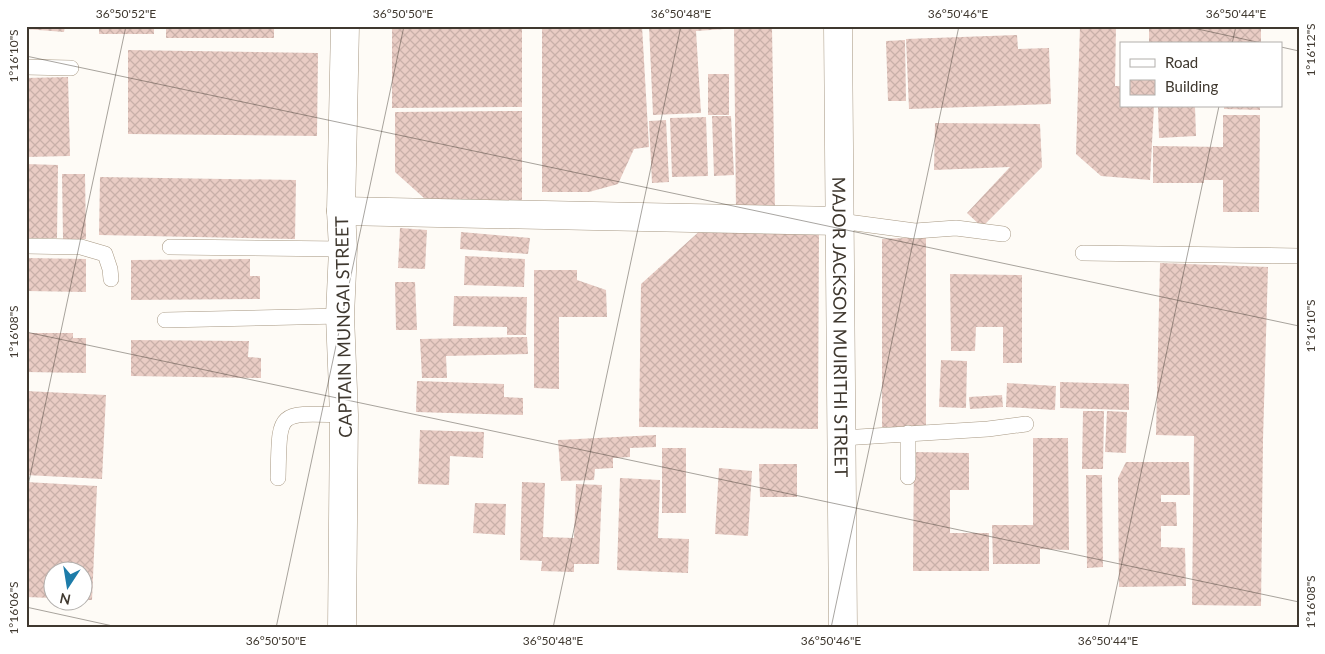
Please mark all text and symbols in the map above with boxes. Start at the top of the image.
text: 36°50'52"E [96,6,156,21]
text: 36°50'50"E [373,6,433,21]
text: 36°50'48"E [651,6,711,21]
text: 36°50'46"E [928,6,988,21]
text: 36°50'44"E [1206,6,1266,21]
text: 1°16'12"S [1303,23,1318,77]
text: 1°16'10"S [6,29,21,83]
legend [1120,42,1282,108]
text: Road [1165,53,1198,71]
text: Building [1165,77,1218,95]
street label: MAJOR JACKSON MUIRITHI STREET [828,177,853,478]
street label: CAPTAIN MUNGAI STREET [330,216,356,438]
text: 1°16'10"S [1303,299,1318,353]
text: 1°16'08"S [6,305,21,359]
north arrow [42,562,92,612]
text: 1°16'08"S [1303,575,1318,629]
text: 1°16'06"S [6,581,21,635]
text: N [58,590,72,609]
text: 36°50'50"E [246,633,306,648]
text: 36°50'48"E [523,633,583,648]
text: 36°50'46"E [801,633,861,648]
text: 36°50'44"E [1078,633,1138,648]

